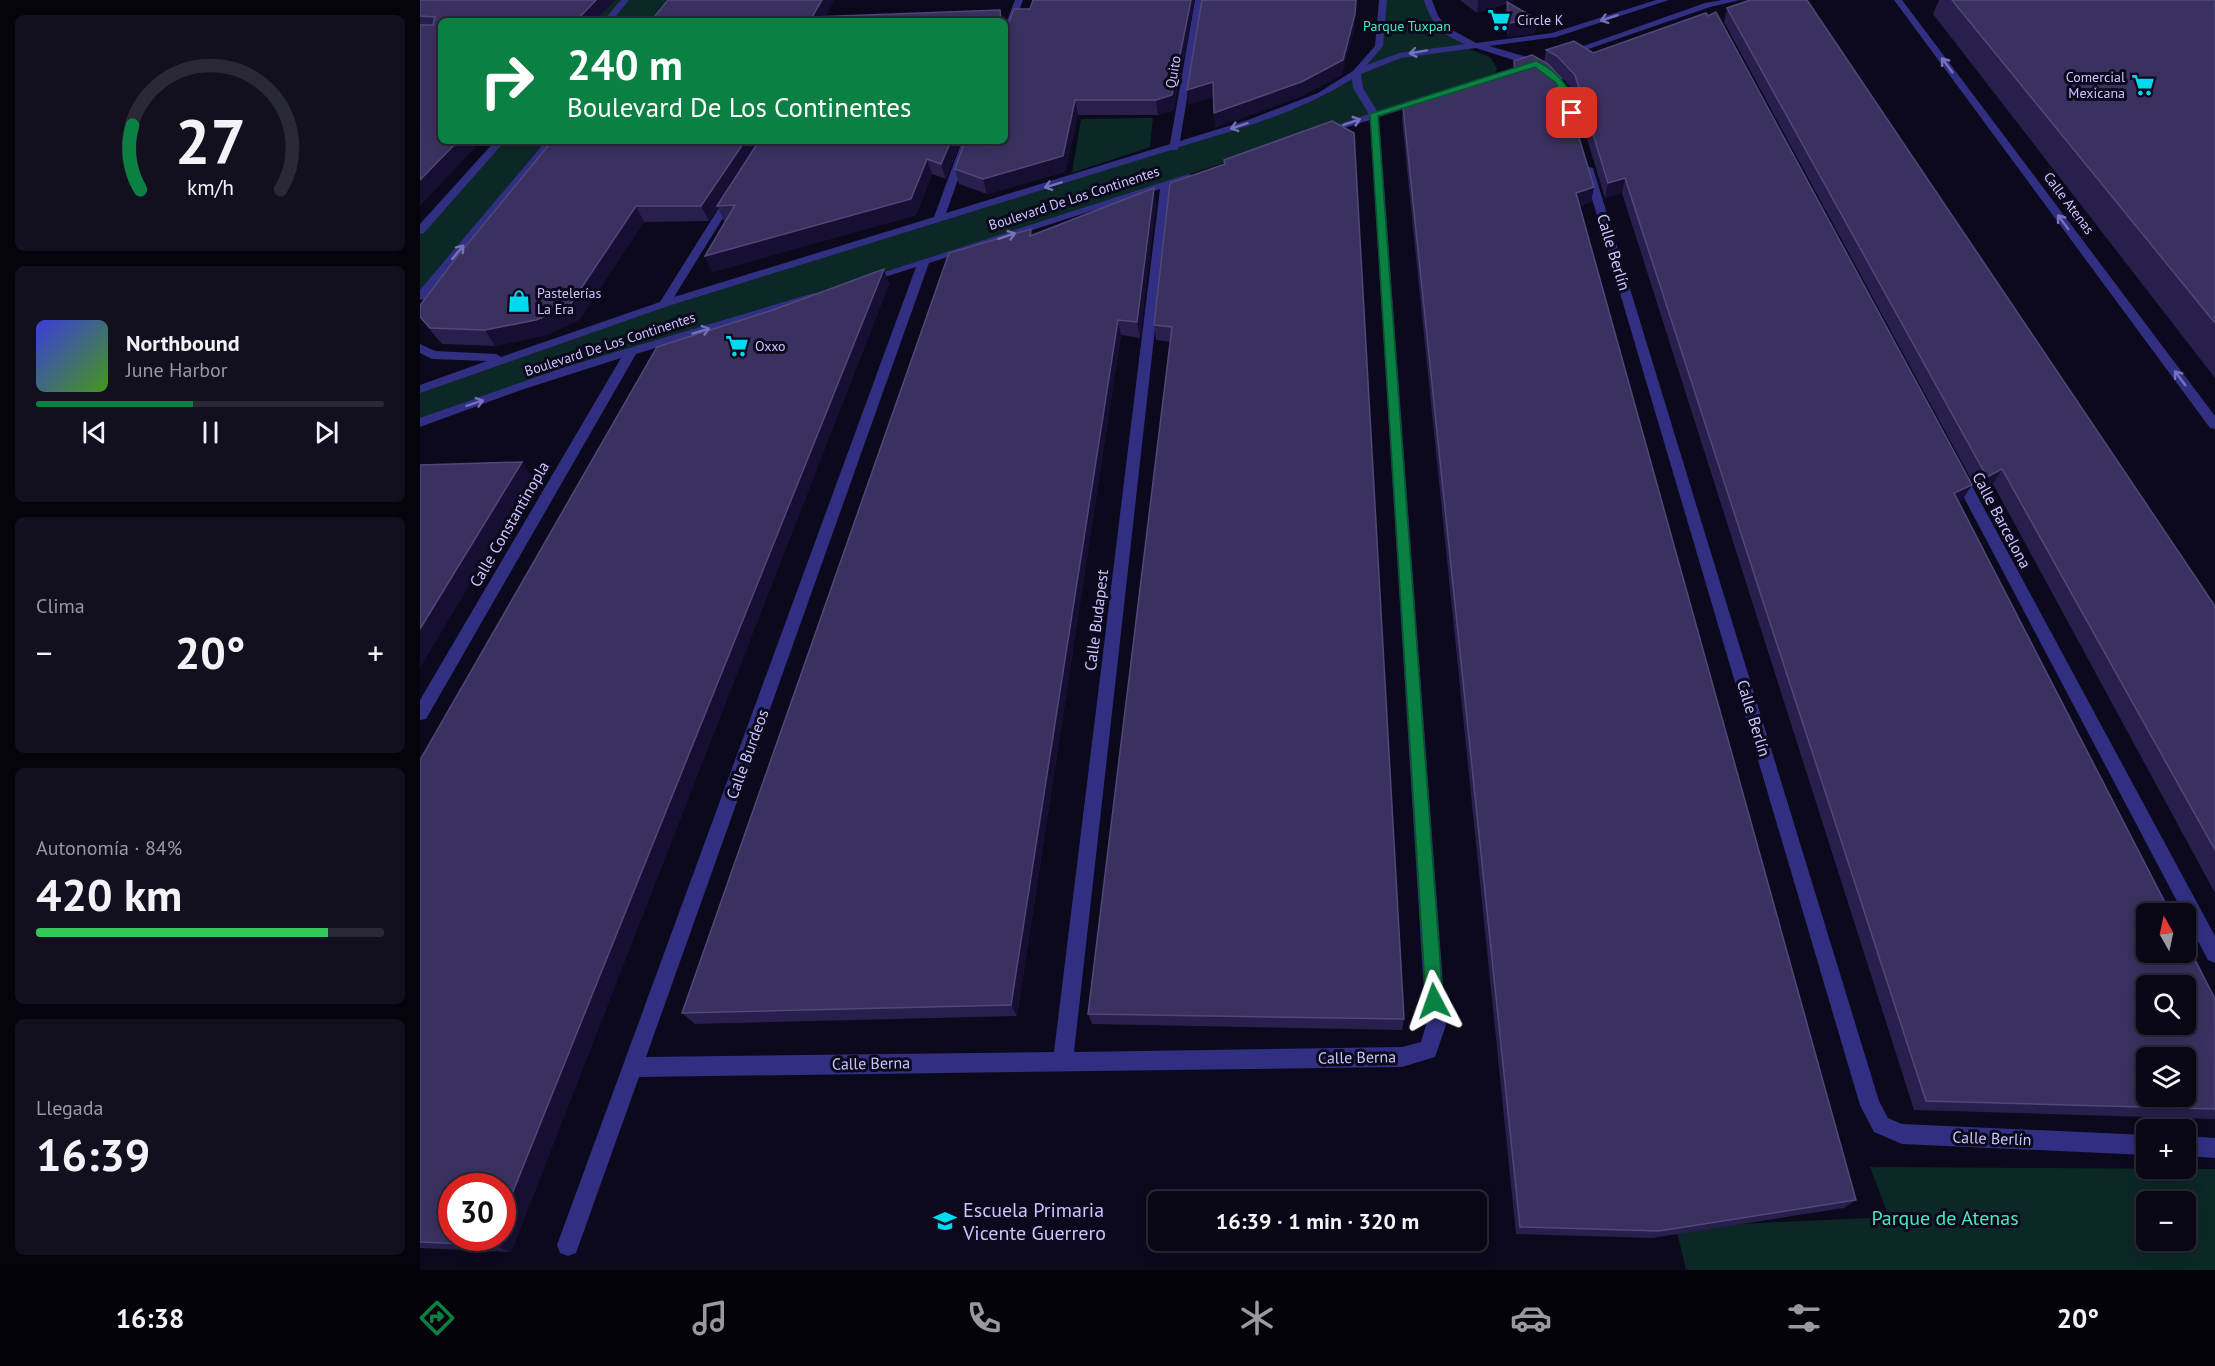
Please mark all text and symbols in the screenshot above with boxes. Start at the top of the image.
supermarket icon: Circle K [1486,7,1512,33]
place label: Circle K [1517,11,1564,29]
one-way arrow [1600,14,1619,25]
park label: Parque Tuxpan [1363,17,1451,35]
text: 240 m [567,37,683,92]
icon: right [468,42,546,120]
one-way arrow [1409,47,1428,58]
street label: Quito [1161,54,1185,90]
one-way arrow [1941,58,1953,74]
place label: Comercial Mexicana [2066,68,2125,102]
supermarket icon: Comercial Mexicana [2130,72,2156,98]
pin [1546,87,1597,138]
text: Boulevard De Los Continentes [567,90,911,124]
icon: arrive [1555,96,1588,129]
text: 27 [175,100,245,181]
one-way arrow [1342,115,1361,126]
one-way arrow [1230,122,1249,133]
street label: Boulevard De Los Continentes [986,162,1162,234]
street label: Calle Atenas [2040,168,2098,238]
text: km/h [186,173,233,201]
one-way arrow [1044,180,1063,191]
street label: Calle Berlín [1593,211,1635,293]
one-way arrow [2057,214,2070,230]
one-way arrow [997,229,1016,240]
one-way arrow [451,244,464,260]
place label: Pastelerías La Era [537,284,602,318]
shop icon: Pastelerías La Era [506,288,532,314]
street label: Boulevard De Los Continentes [522,308,698,380]
one-way arrow [691,325,710,336]
text: Northbound [126,329,240,357]
supermarket icon: Oxxo [724,333,750,359]
place label: Oxxo [755,337,786,355]
text: June Harbor [126,357,228,383]
one-way arrow [2174,370,2187,386]
one-way arrow [465,397,484,408]
icon: previous [78,416,111,449]
icon: pause [194,416,227,449]
icon: next [310,416,343,449]
street label: Calle Constantinopla [465,458,553,590]
street label: Calle Barcelona [1968,468,2036,572]
street label: Calle Budapest [1080,568,1112,672]
text: Clima [36,593,85,619]
text: 20° [175,623,245,681]
text: − [36,631,53,674]
text: + [367,631,384,674]
street label: Calle Berlín [1733,677,1775,759]
street label: Calle Burdeos [722,706,773,802]
text: Autonomía · 84% [36,835,182,861]
text: 420 km [36,865,182,923]
north arrow [2136,903,2196,963]
map controls [2136,903,2196,1251]
position arrow [1402,969,1466,1033]
button: search [2136,975,2196,1035]
street label: Calle Berna [1318,1046,1396,1068]
button: layers [2136,1047,2196,1107]
street label: Calle Berna [832,1052,910,1074]
text: Llegada [36,1095,103,1121]
button: + [2136,1119,2196,1179]
text: 16:39 [36,1125,150,1183]
street label: Calle Berlín [1952,1127,2032,1149]
speed limit sign: 30 [438,1173,516,1251]
button: − [2136,1191,2196,1251]
place label: Escuela Primaria Vicente Guerrero [962,1197,1106,1246]
park label: Parque de Atenas [1871,1205,2019,1231]
text: 16:39 · 1 min · 320 m [1216,1207,1419,1235]
school or university icon: Escuela Primaria Vicente Guerrero [932,1208,958,1234]
icon: directions [416,1297,458,1339]
icon: music [689,1297,731,1339]
icon: phone [963,1297,1005,1339]
icon: climate [1236,1297,1278,1339]
icon: car [1510,1297,1552,1339]
icon: filters [1783,1297,1825,1339]
text: 16:38 [116,1301,184,1335]
text: 20° [2057,1301,2099,1335]

